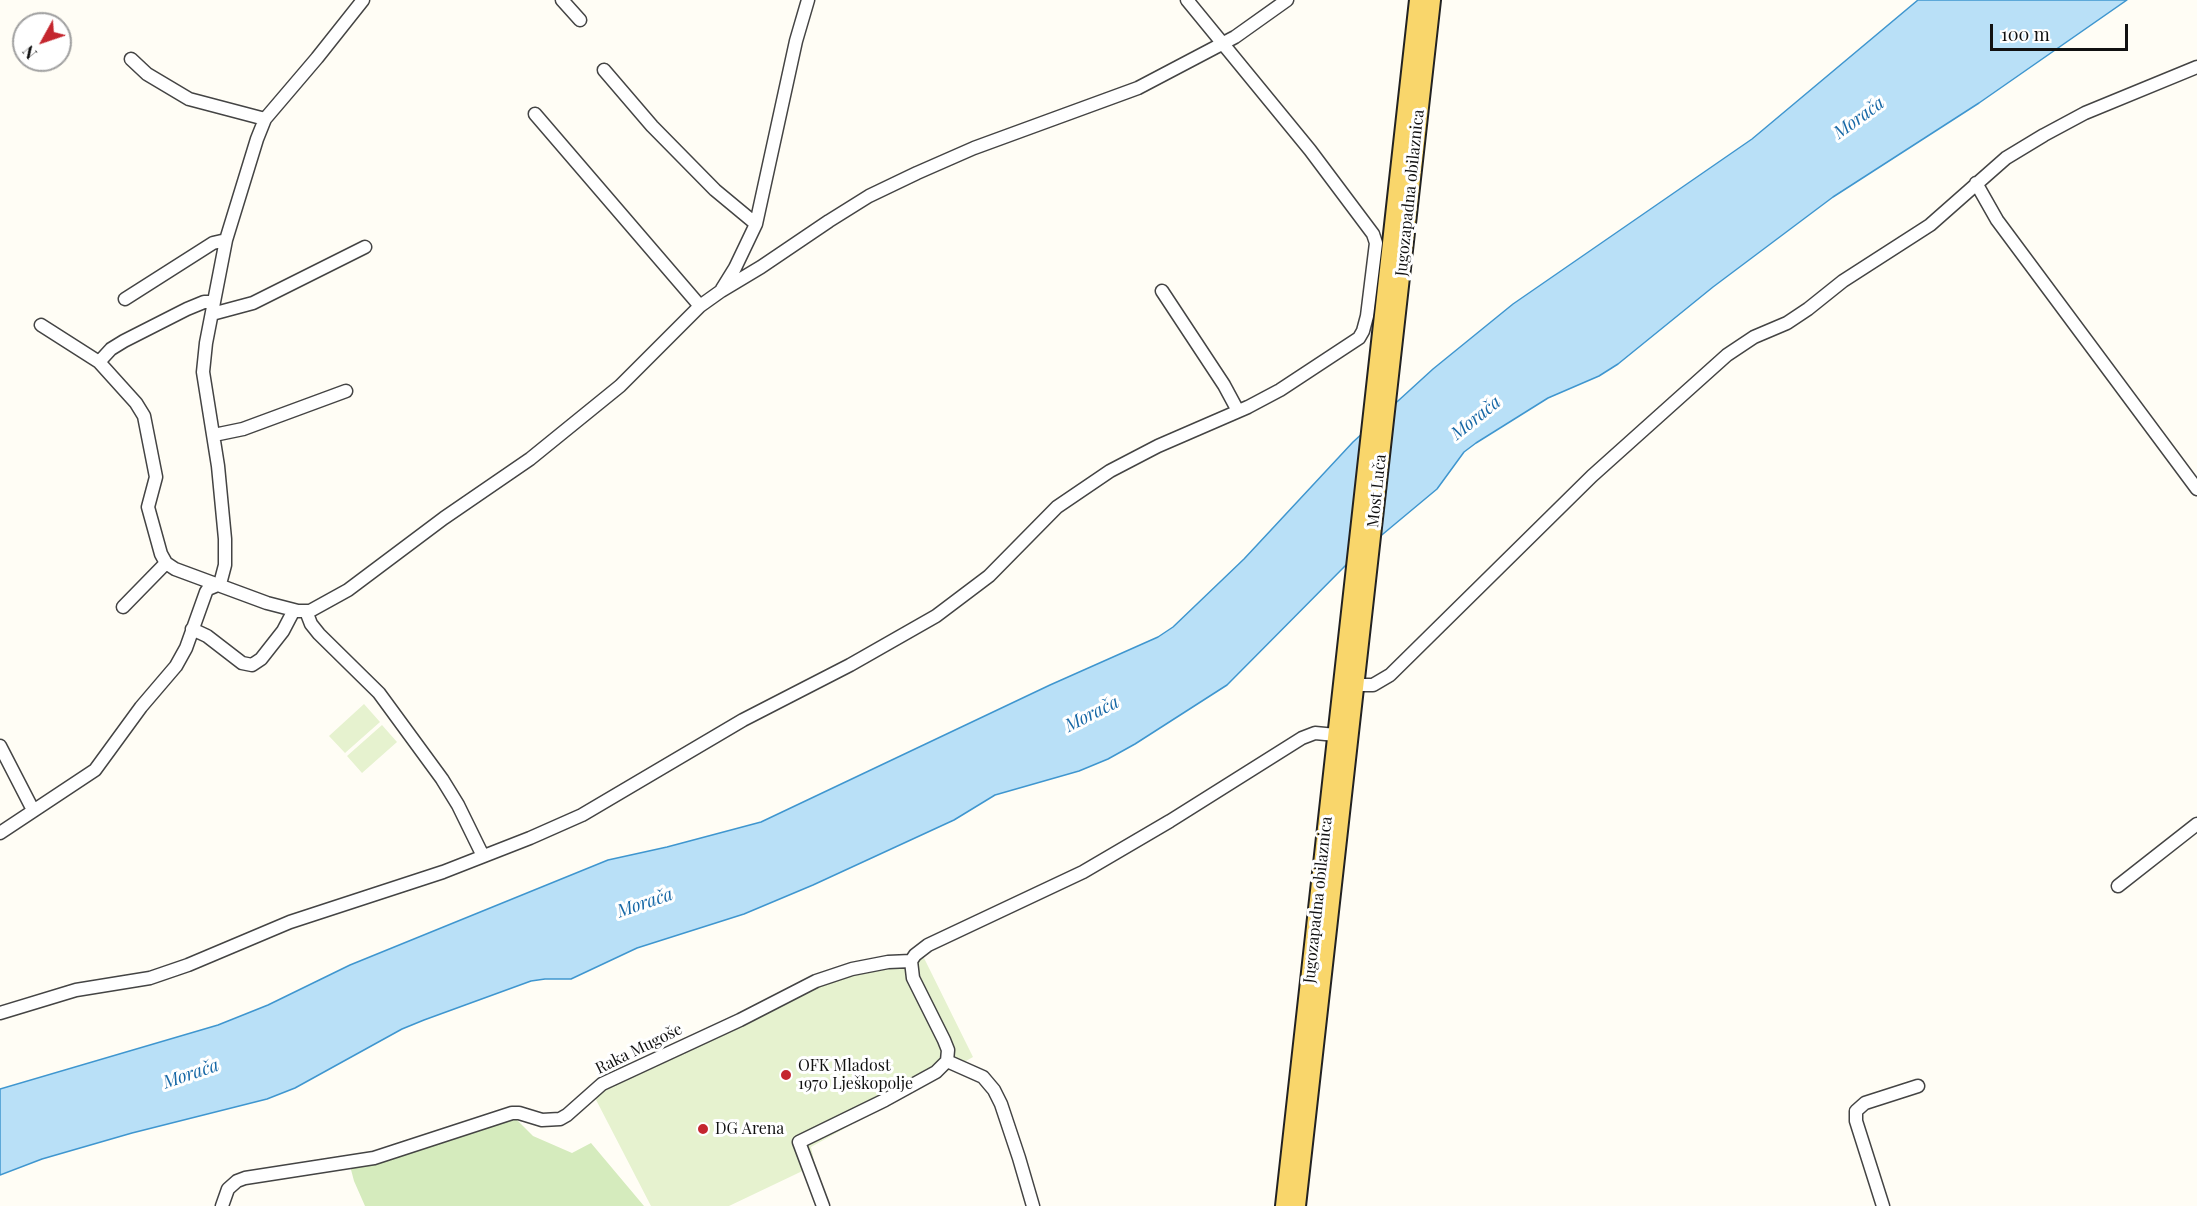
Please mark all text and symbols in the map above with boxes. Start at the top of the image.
north arrow [12,12,72,72]
scale bar [1993,12,2131,50]
text: 100 m [2001,22,2050,46]
text: N [18,41,41,64]
water label: Morača [1829,92,1889,144]
street label: Jugozapadna obilaznica [1392,109,1428,277]
water label: Morača [1447,391,1505,445]
street label: Most Luča [1364,453,1390,529]
water label: Morača [1061,691,1123,737]
street label: Jugozapadna obilaznica [1300,816,1336,984]
water label: Morača [614,883,676,923]
street label: Raka Mugoše [592,1020,686,1078]
water label: Morača [160,1054,222,1094]
place label: OFK Mladost 1970 Lješkopolje [798,1056,913,1094]
marker: OFK Mladost 1970 Lješkopolje [779,1068,793,1082]
place label: DG Arena [715,1119,784,1139]
marker: DG Arena [696,1122,710,1136]

